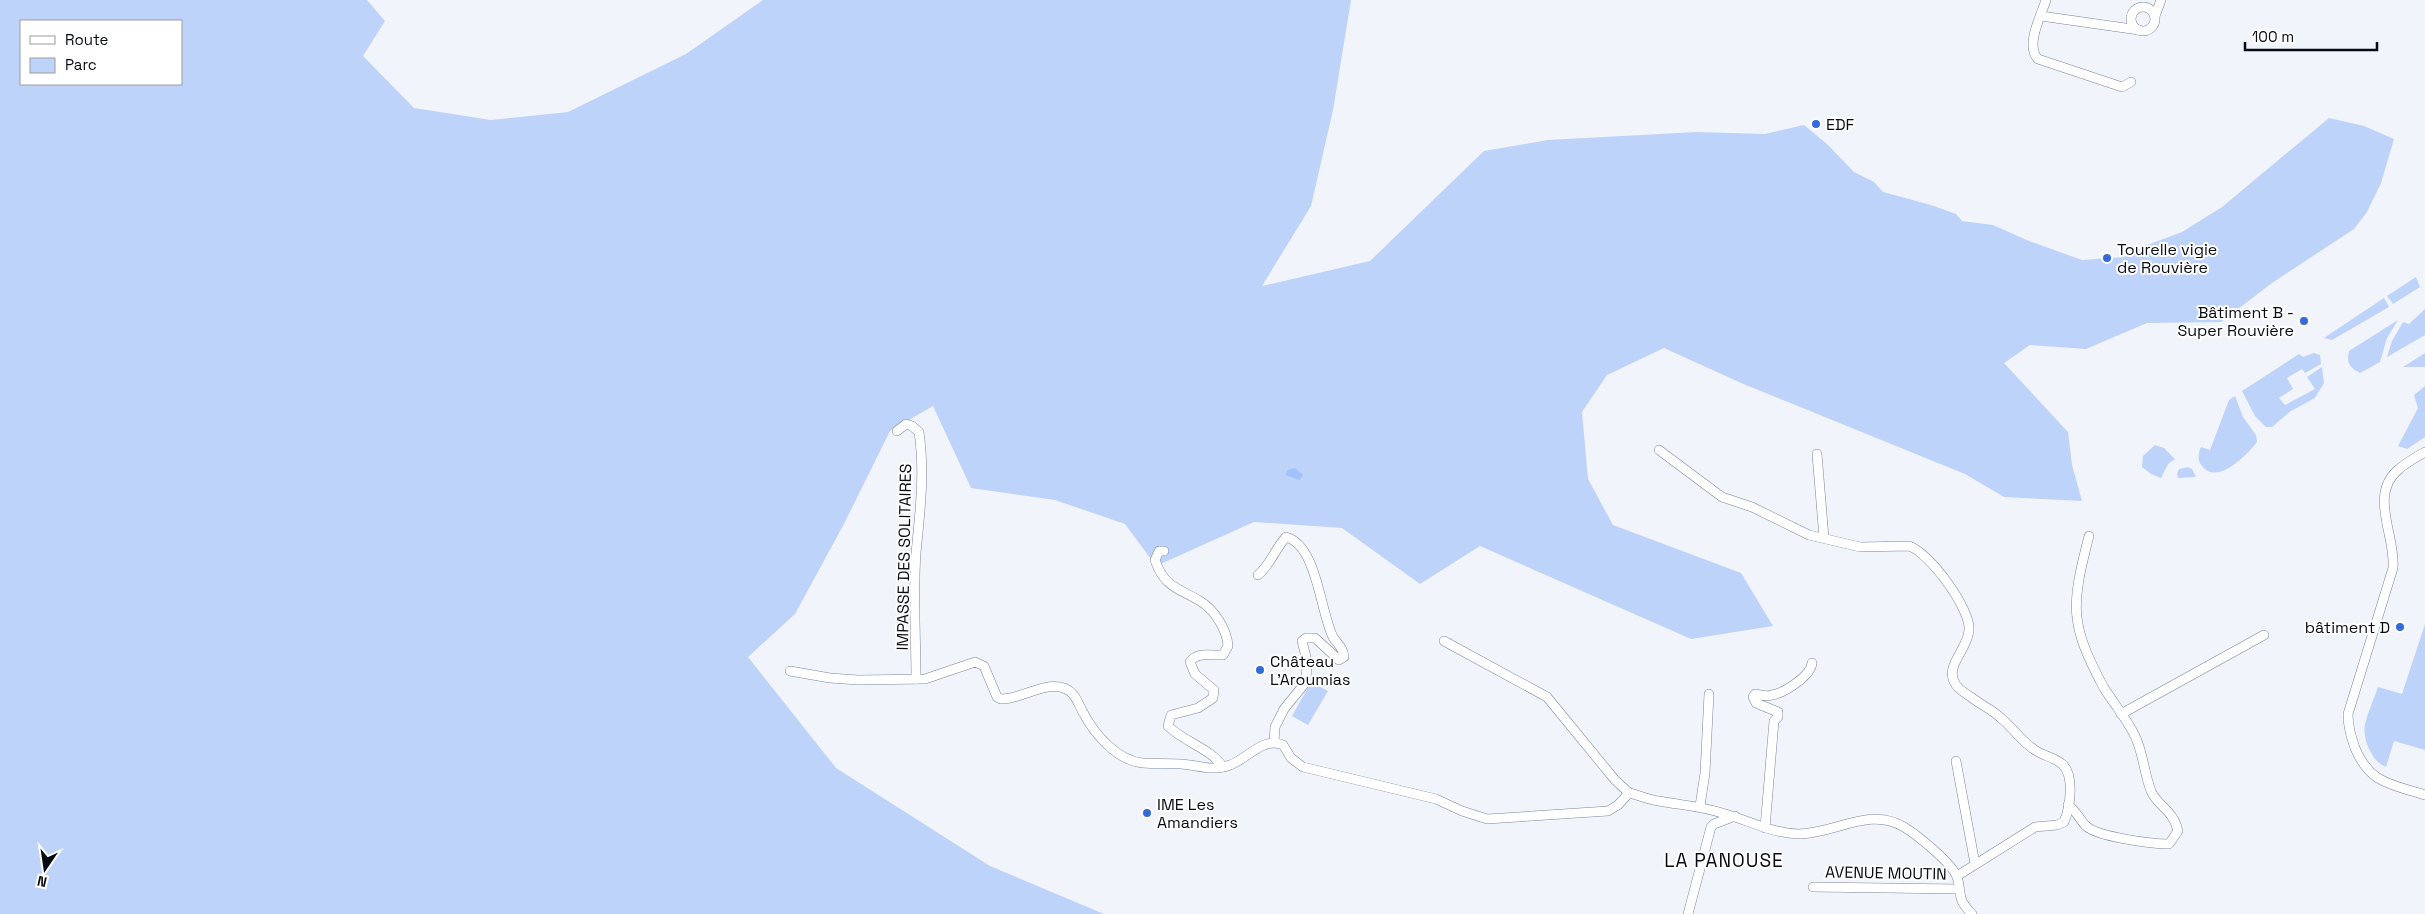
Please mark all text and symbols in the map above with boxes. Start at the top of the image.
legend [20,20,182,85]
scale bar [2245,20,2378,52]
text: 100 m [2252,27,2294,46]
text: Route [65,30,109,49]
text: Parc [65,55,97,74]
place label: EDF [1826,114,1855,135]
marker: EDF [1810,118,1822,130]
place label: Tourelle vigie de Rouvière [2117,239,2217,278]
marker: Tourelle vigie de Rouvière [2101,252,2113,264]
place label: Bâtiment B - Super Rouvière [2177,302,2294,341]
marker: Bâtiment B - Super Rouvière [2298,315,2310,327]
street label: IMPASSE DES SOLITAIRES [892,463,916,651]
place label: bâtiment D [2305,617,2390,638]
marker: bâtiment D [2394,621,2406,633]
place label: Château L'Aroumias [1270,651,1350,690]
marker: Château L'Aroumias [1254,664,1266,676]
place label: IME Les Amandiers [1157,794,1238,833]
marker: IME Les Amandiers [1141,807,1153,819]
north arrow [20,844,70,894]
district label: LA PANOUSE [1664,848,1784,873]
street label: AVENUE MOUTIN [1825,861,1947,885]
text: N [35,872,49,891]

